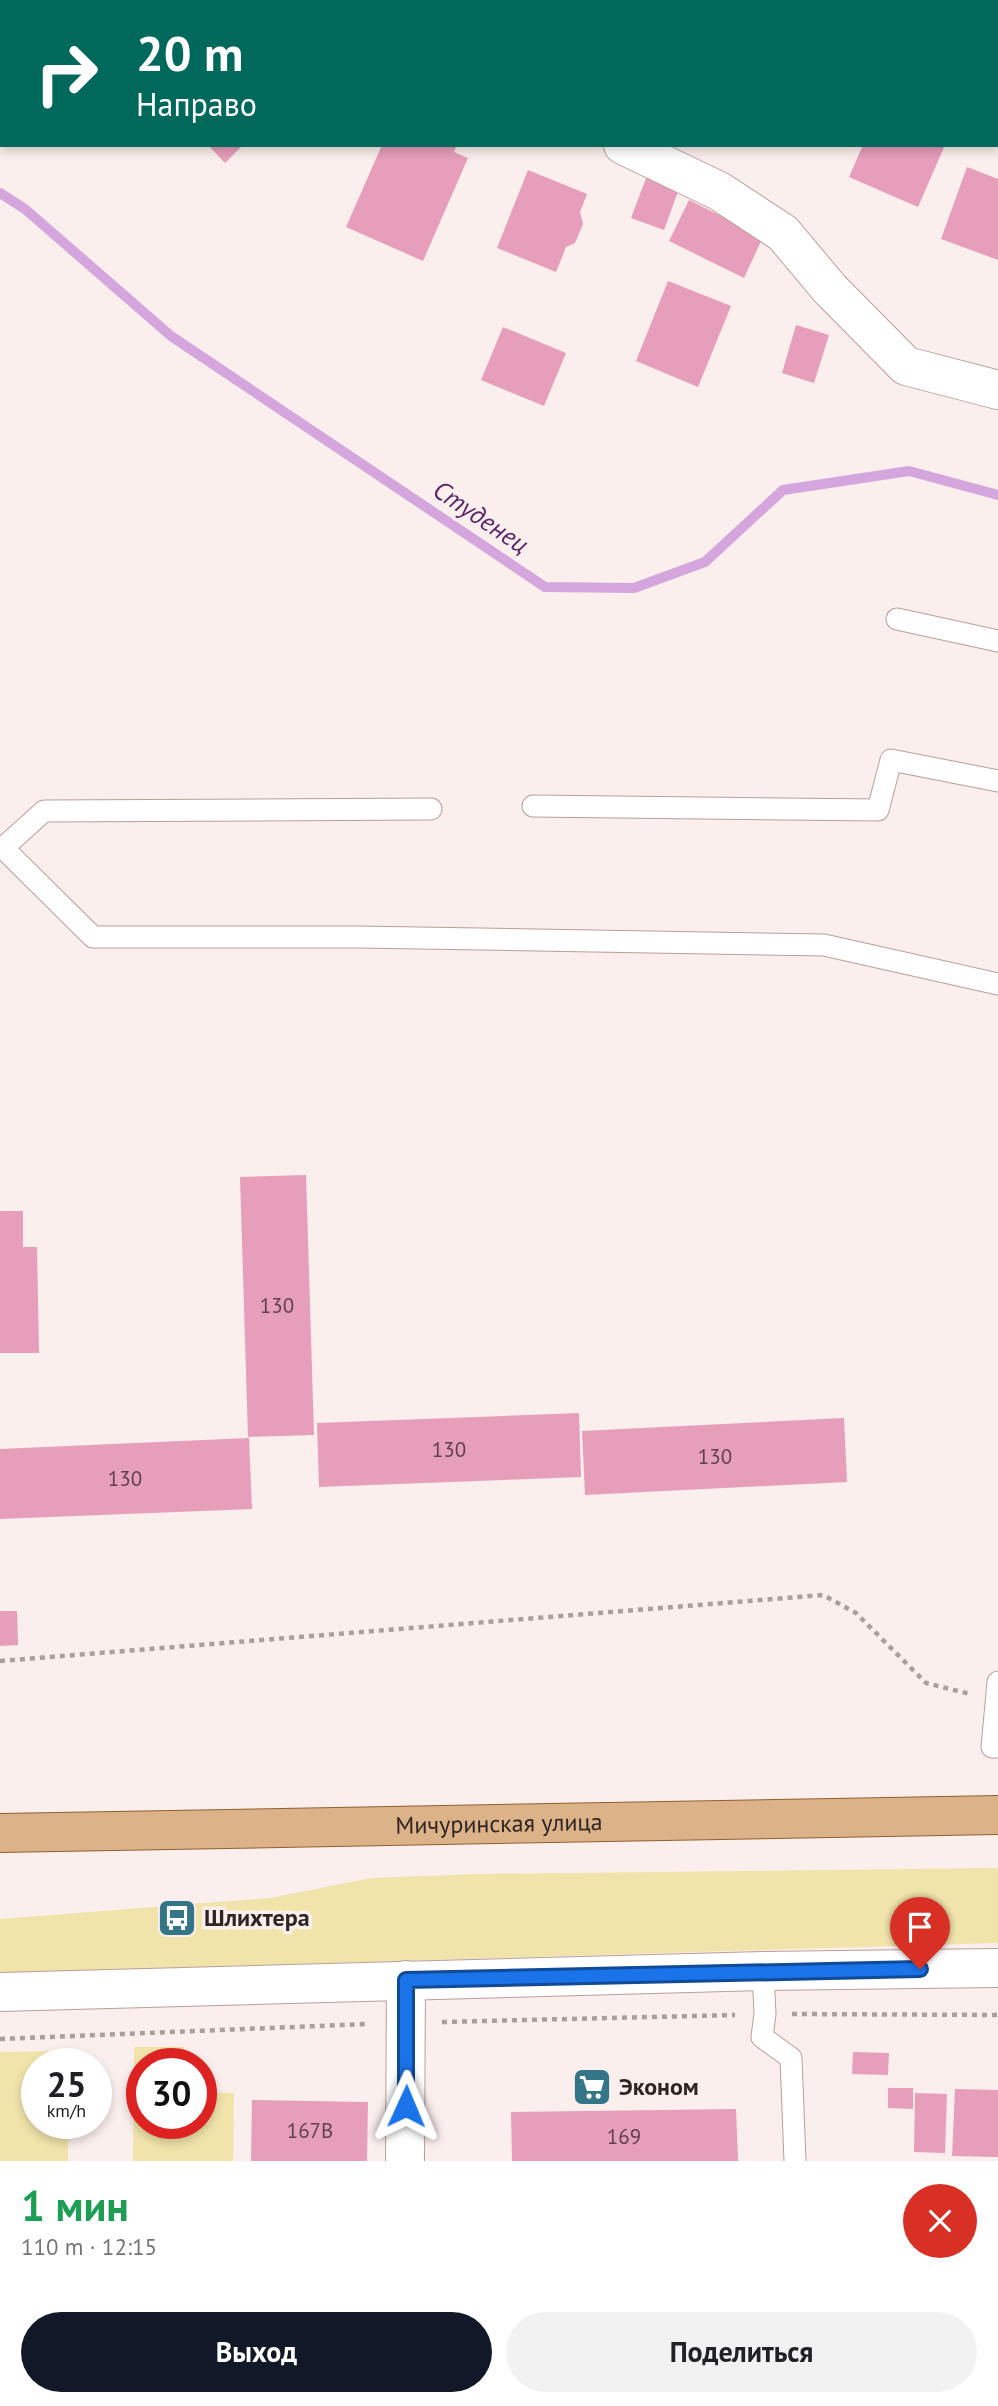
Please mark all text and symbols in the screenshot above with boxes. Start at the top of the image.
text: 20 m [136,21,243,85]
icon: right [21,28,112,119]
text: Направо [136,83,257,125]
water label: Студенец [427,473,535,561]
house number: 130 [260,1292,294,1319]
house number: 130 [432,1436,466,1463]
house number: 130 [698,1443,732,1470]
house number: 130 [108,1465,142,1492]
street label: Мичуринская улица [395,1806,603,1841]
bus stop icon: Шлихтера [156,1897,198,1939]
pin [890,1897,950,1969]
place label: Шлихтера [204,1902,310,1933]
icon: arrive [901,1908,939,1946]
speed limit sign: 30 [126,2048,217,2139]
text: 25 [47,2061,86,2107]
supermarket icon: Эконом [571,2066,613,2108]
position arrow [369,2069,443,2143]
place label: Эконом [619,2071,699,2102]
text: km/h [47,2099,86,2122]
house number: 167В [287,2117,333,2144]
house number: 169 [607,2123,641,2150]
text: 1 мин [21,2178,129,2233]
button: close [903,2184,977,2258]
text: 110 m · 12:15 [21,2232,157,2261]
button: Выход [21,2312,492,2392]
button: Поделиться [506,2312,977,2392]

